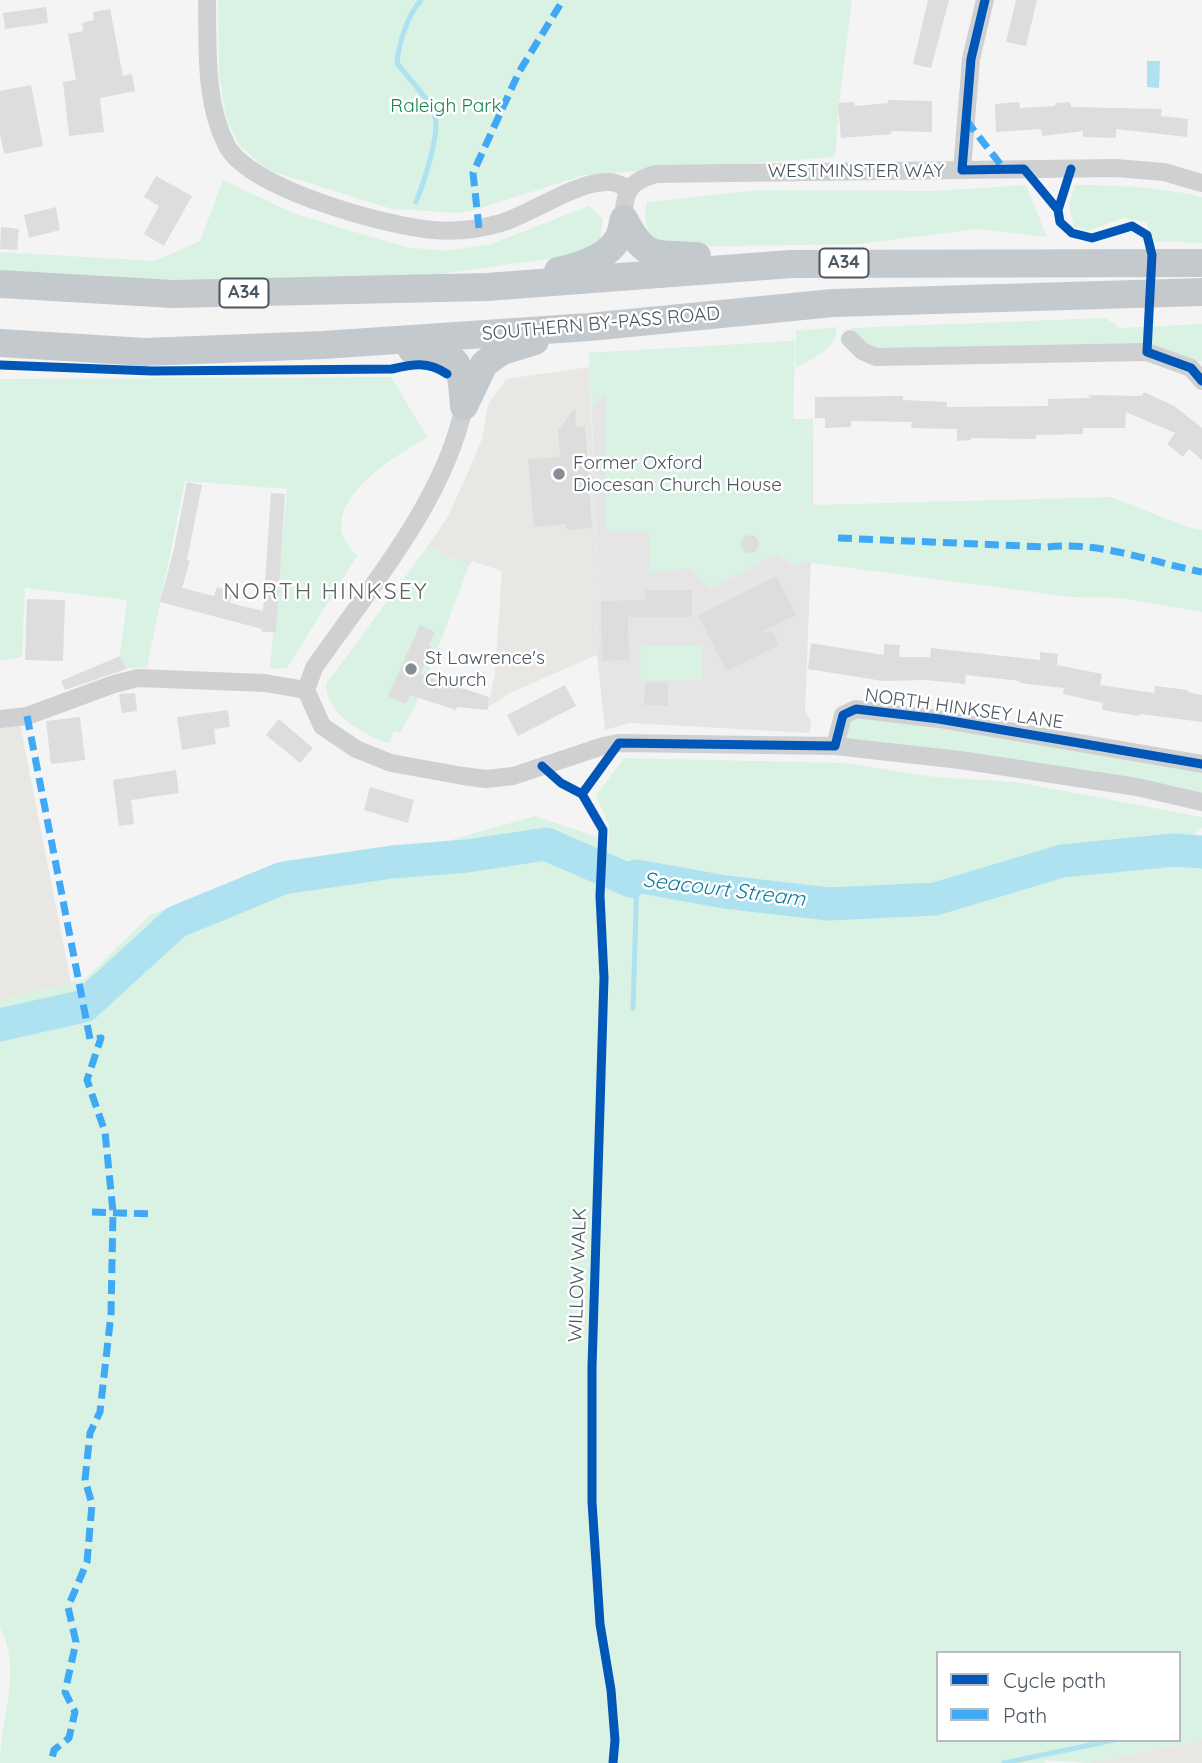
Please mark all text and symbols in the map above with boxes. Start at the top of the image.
park label: Raleigh Park [390,95,502,117]
street label: WESTMINSTER WAY [768,160,944,182]
road number: A34 [820,248,868,278]
road number: A34 [219,278,268,307]
street label: SOUTHERN BY-PASS ROAD [481,302,721,346]
place label: Former Oxford Diocesan Church House [573,452,782,496]
marker: Former Oxford Diocesan Church House [551,466,567,482]
district label: NORTH HINKSEY [225,578,427,606]
place label: St Lawrence's Church [425,647,545,691]
marker: St Lawrence's Church [403,661,419,677]
street label: NORTH HINKSEY LANE [863,684,1065,734]
water label: Seacourt Stream [641,868,807,912]
street label: WILLOW WALK [564,1207,592,1343]
legend [936,1651,1181,1742]
text: Cycle path [1003,1667,1106,1693]
text: Path [1003,1702,1047,1728]

